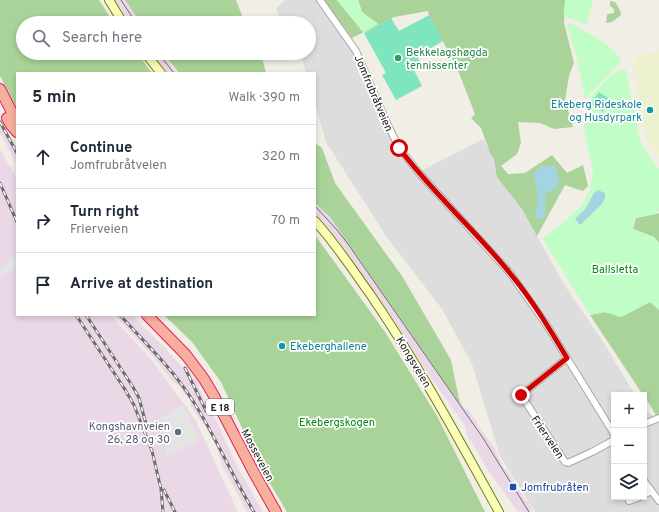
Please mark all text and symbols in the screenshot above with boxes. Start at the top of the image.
search box [16,16,316,60]
icon: search [30,27,52,49]
text: Search here [62,29,142,48]
place label: Bekkelagshøgda tennissenter [406,46,488,73]
street label: Jomfrubråtveien [351,53,396,134]
marker: Bekkelagshøgda tennissenter [393,53,403,63]
text: 5 min [32,87,76,109]
text: Walk · 390 m [229,90,300,106]
place label: Ekeberg Rideskole og Husdyrpark [551,98,642,125]
marker: Ekeberg Rideskole og Husdyrpark [645,105,655,115]
text: Continue [70,139,132,158]
route start [390,139,408,157]
icon: ahead [32,146,54,168]
text: 320 m [262,149,300,165]
text: Jomfrubråtveien [70,158,167,174]
text: Turn right [70,203,139,222]
icon: right [32,210,54,232]
text: 70 m [271,213,300,229]
text: Frierveien [70,222,128,238]
park label: Ballsletta [592,263,638,277]
icon: arrive [32,274,54,296]
text: Arrive at destination [70,275,213,294]
street label: Kongsveien [392,334,434,391]
place label: Ekeberghallene [290,340,367,354]
marker: Ekeberghallene [277,341,287,351]
route end [512,386,530,404]
map controls [611,392,647,500]
button: + [611,392,647,428]
road number: E 18 [206,399,234,415]
street label: Frierveien [528,413,567,462]
park label: Ekebergskogen [299,416,375,430]
place label: Kongshavnveien 26, 28 og 30 [89,420,170,447]
marker: Kongshavnveien 26, 28 og 30 [173,427,183,437]
street label: Mosseveien [237,427,277,484]
button: − [611,428,647,464]
button: layers [611,464,647,500]
place label: Jomfrubråten [521,481,589,495]
marker: Jomfrubråten [508,482,518,492]

